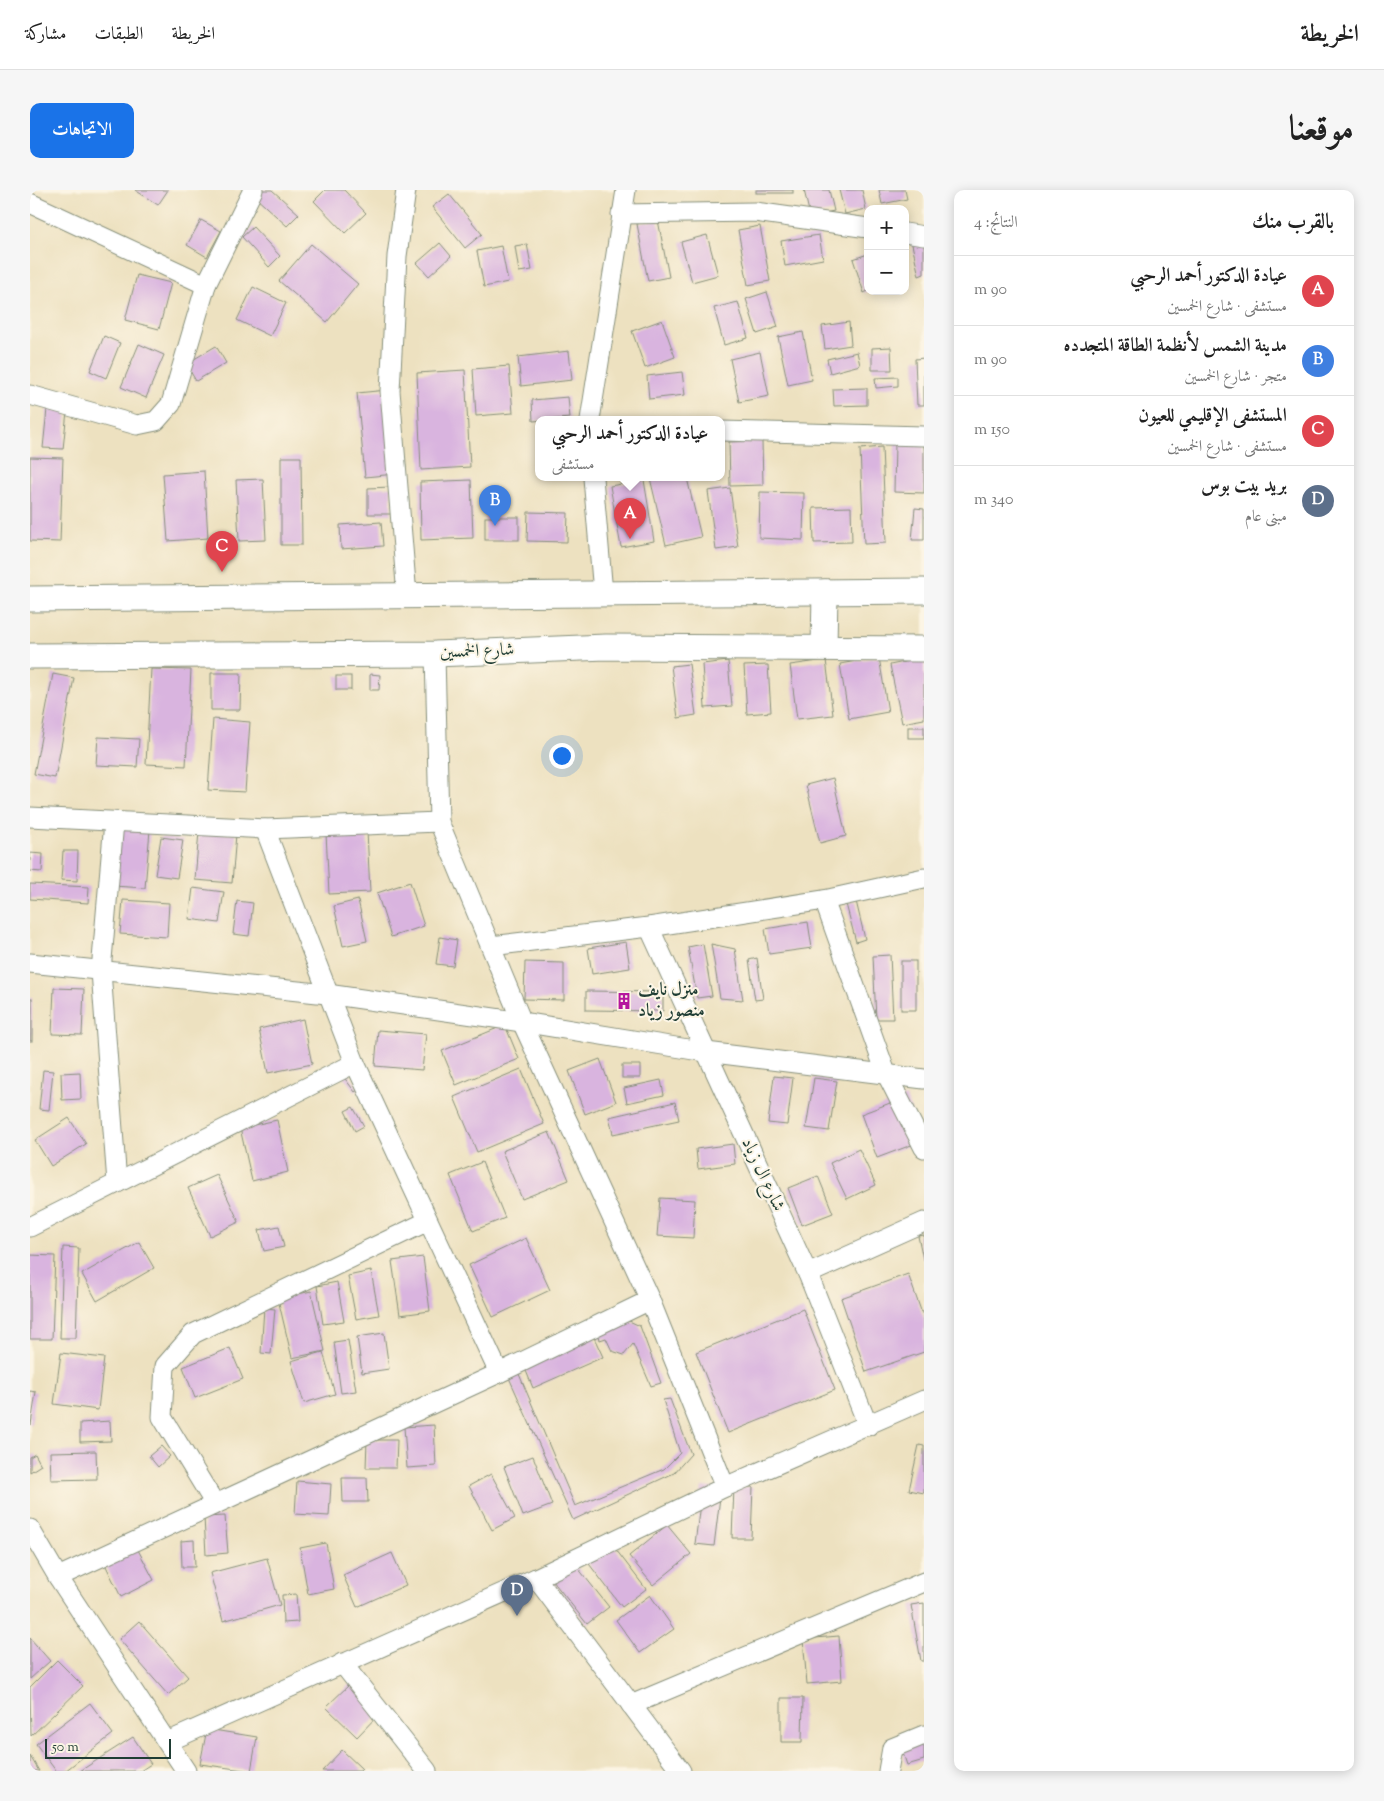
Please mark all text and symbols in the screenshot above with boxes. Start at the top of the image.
text: الخريطة [1301,18,1359,52]
text: مشاركة [25,22,66,48]
text: الطبقات [94,22,143,48]
text: الخريطة [171,22,215,48]
button: الاتجاهات [30,103,134,158]
text: موقعنا [1289,105,1354,156]
map controls [864,205,909,295]
button: + [864,205,909,250]
text: بالقرب منك [1252,208,1334,238]
text: النتائج: 4 [974,212,1018,235]
button: − [864,250,909,295]
text: عيادة الدكتور أحمد الرحبي [1130,263,1287,290]
text: 90 m [974,279,1007,302]
text: A [1312,279,1325,302]
text: مستشفى · شارع الخمسين [1167,296,1287,319]
text: مدينة الشمس لأنظمة الطاقة المتجدده [1063,333,1287,360]
text: 90 m [974,349,1007,372]
text: B [1313,349,1323,372]
text: متجر · شارع الخمسين [1185,366,1287,389]
text: المستشفى الإقليمي للعيون [1138,403,1287,430]
popup [535,416,725,481]
text: 150 m [974,419,1010,442]
text: C [1312,419,1324,442]
text: عيادة الدكتور أحمد الرحبي [552,421,708,448]
text: مستشفى · شارع الخمسين [1167,436,1287,459]
text: مستشفى [552,454,594,477]
text: بريد بيت بوس [1201,473,1287,500]
pin: B [479,485,511,526]
text: 340 m [974,489,1014,512]
text: D [1312,489,1324,512]
pin: A [614,498,646,539]
text: مبنى عام [1245,506,1287,529]
pin: C [206,531,238,572]
street label: شارع الخمسين [439,638,515,666]
your location [549,743,575,769]
place label: منزل نايف منصور زياد [638,978,705,1025]
building icon: منزل نايف منصور زياد [614,991,634,1011]
street label: شارع ال زياد [734,1134,790,1216]
pin: D [501,1575,533,1616]
scale bar [45,1736,171,1759]
text: 50 m [52,1738,79,1758]

